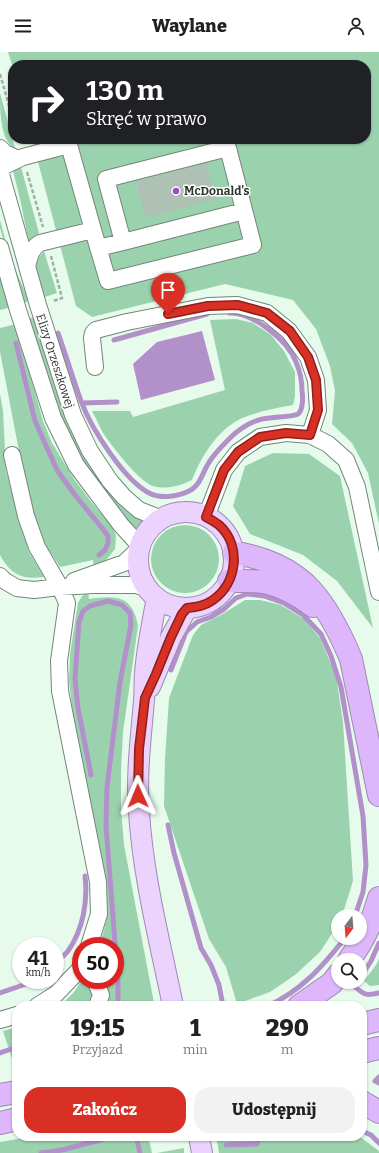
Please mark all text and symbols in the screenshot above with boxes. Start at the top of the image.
icon: menu [12,15,34,37]
text: Waylane [152,15,227,37]
icon: person [345,15,367,37]
text: 130 m [86,74,164,107]
icon: right [20,76,72,128]
text: Skręć w prawo [86,108,207,130]
place label: McDonald's [184,184,250,198]
marker: McDonald's [171,186,181,196]
pin [151,273,185,314]
icon: arrive [157,279,179,301]
street label: Elizy Orzeszkowej [33,312,77,410]
position arrow [117,775,159,817]
north arrow [331,909,367,945]
map controls [331,909,367,989]
speed limit sign: 50 [72,937,124,989]
text: 41 [28,946,48,970]
button: search [331,953,367,989]
text: km/h [26,967,50,979]
text: 19:15 [70,1014,125,1042]
text: 1 [190,1014,201,1042]
text: 290 [266,1014,309,1042]
text: Przyjazd [72,1042,123,1057]
text: min [183,1042,208,1057]
text: m [281,1042,293,1057]
button: Zakończ [24,1087,186,1133]
button: Udostępnij [194,1087,355,1133]

